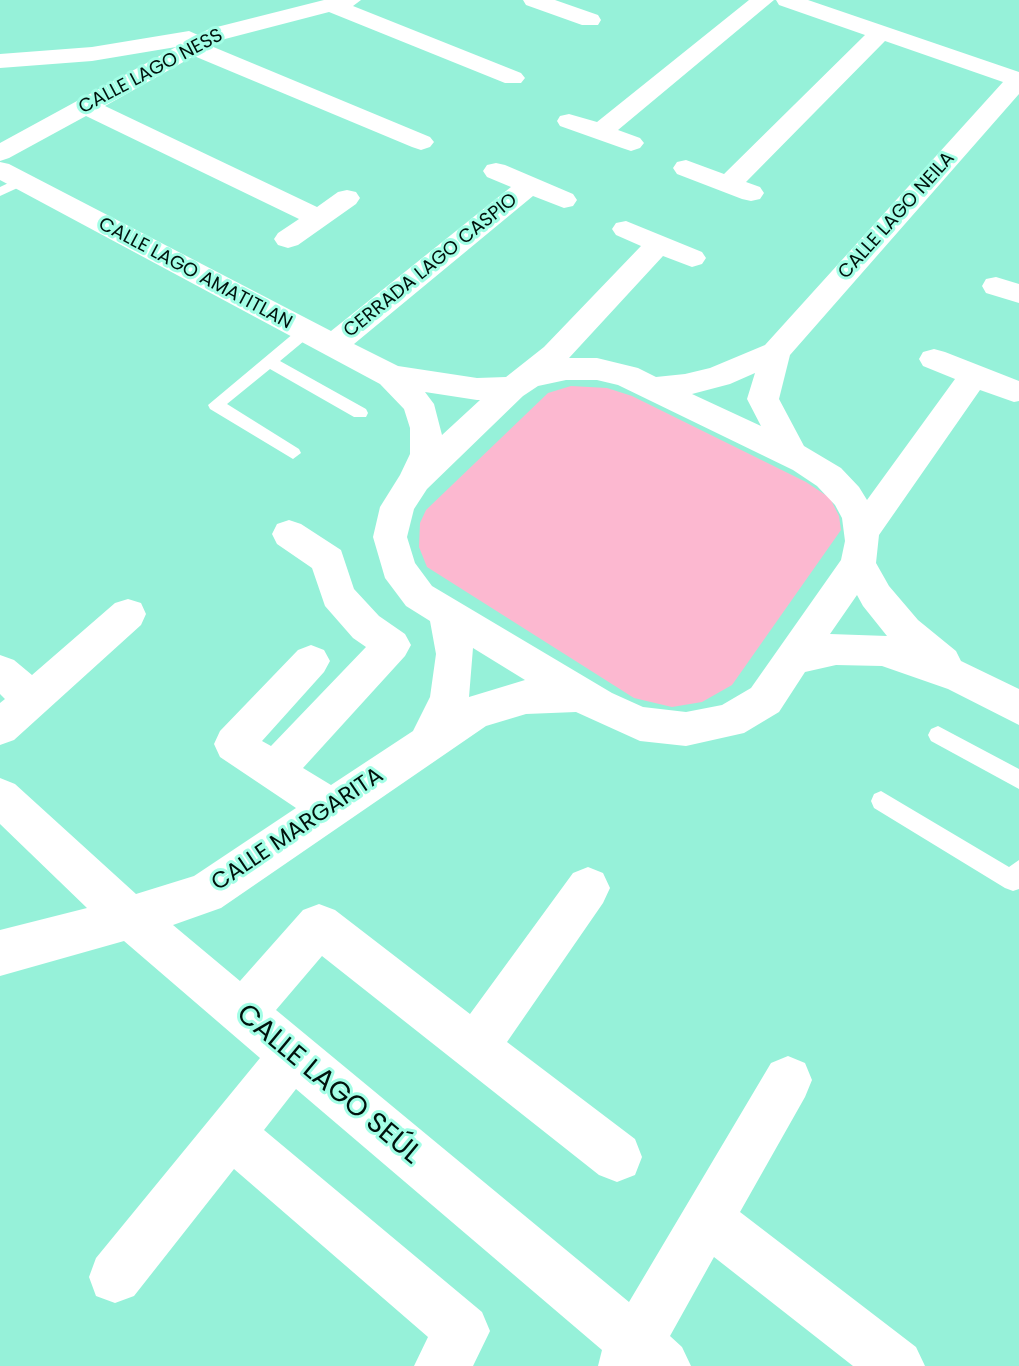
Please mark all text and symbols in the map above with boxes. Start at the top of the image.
street label: CALLE LAGO NESS [75,24,227,120]
street label: CALLE LAGO NEILA [834,148,960,284]
street label: CERRADA LAGO CASPIO [340,189,522,343]
street label: CALLE LAGO AMATITLAN [94,213,296,335]
street label: CALLE MARGARITA [207,762,389,898]
street label: CALLE LAGO SEÚL [229,998,427,1172]

